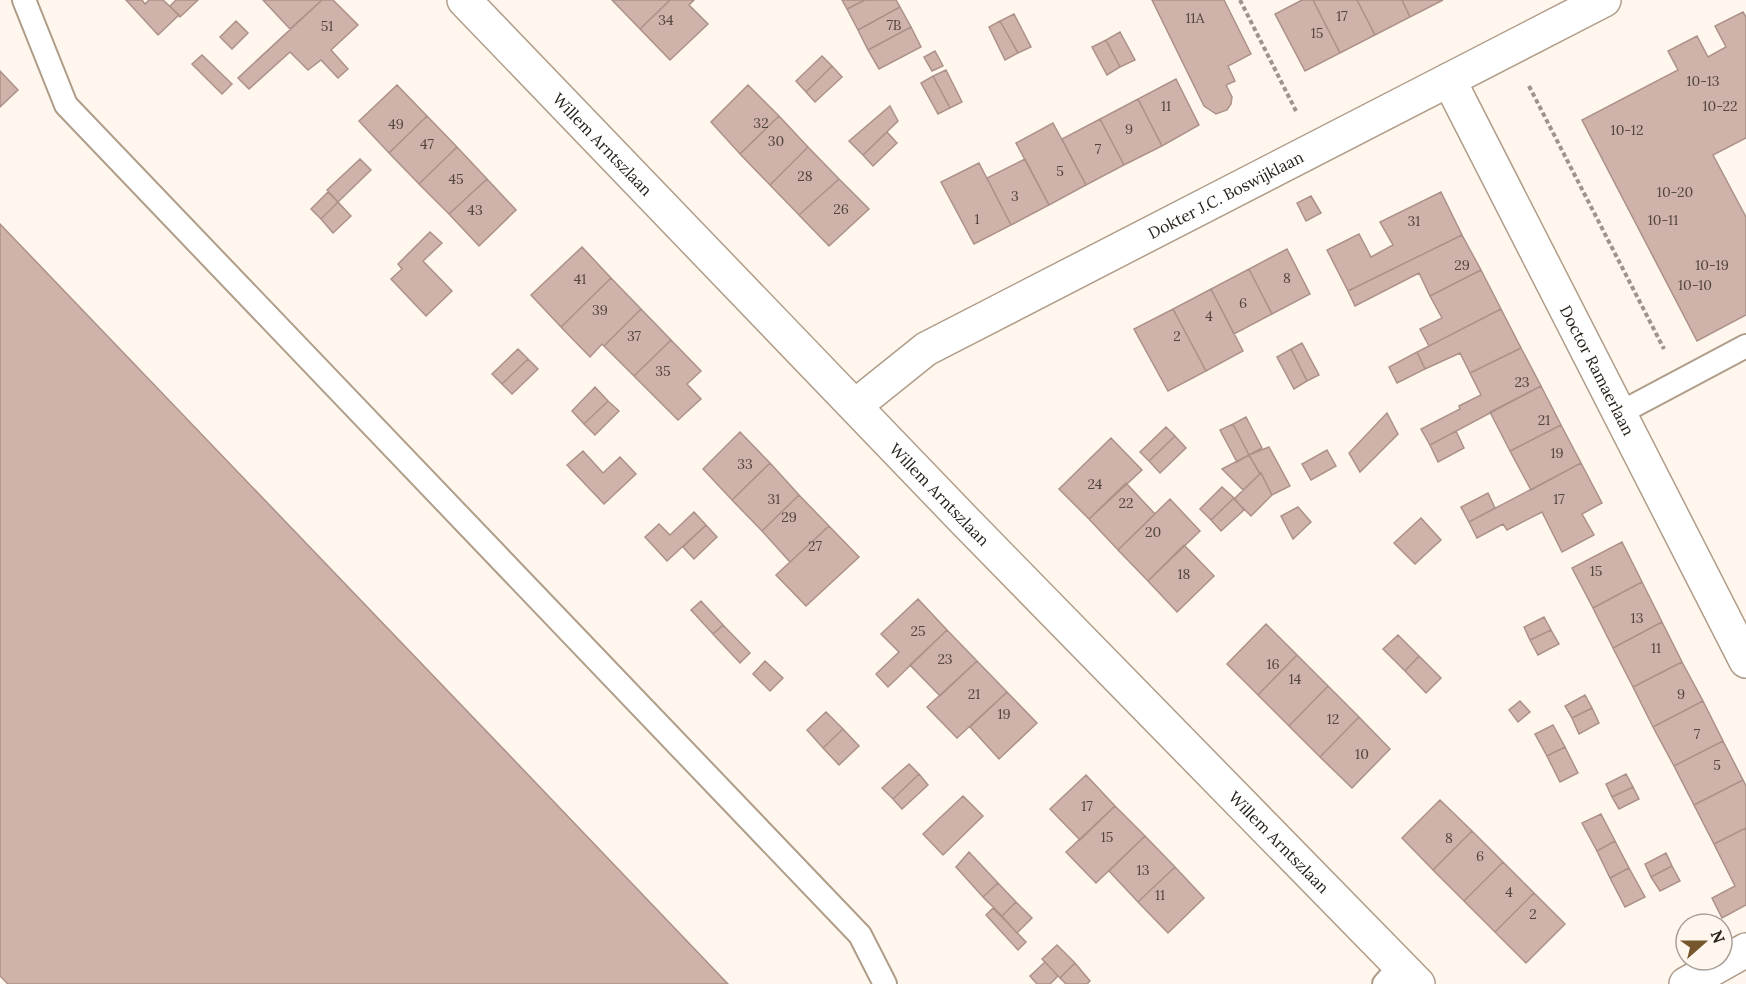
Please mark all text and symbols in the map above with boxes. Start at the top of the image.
house number: 17 [1336,7,1348,25]
house number: 11A [1185,9,1205,27]
house number: 34 [658,11,674,29]
house number: 7B [886,16,902,34]
house number: 51 [321,17,333,35]
house number: 15 [1311,24,1323,42]
house number: 10-13 [1686,72,1720,90]
street label: Willem Arntszlaan [549,89,657,200]
house number: 11 [1161,97,1171,115]
house number: 10-22 [1702,97,1738,115]
house number: 32 [753,114,769,132]
house number: 49 [388,115,404,133]
house number: 9 [1125,120,1133,138]
house number: 10-12 [1611,121,1643,139]
house number: 30 [768,132,784,150]
house number: 47 [420,135,435,153]
house number: 7 [1095,140,1102,158]
street label: Dokter J.C. Boswijklaan [1145,146,1307,243]
house number: 5 [1056,162,1064,180]
house number: 28 [797,167,813,185]
house number: 45 [448,170,464,188]
house number: 10-20 [1657,183,1693,201]
house number: 3 [1011,187,1019,205]
house number: 26 [833,200,849,218]
house number: 43 [467,201,483,219]
house number: 1 [974,210,980,228]
house number: 10-11 [1648,211,1678,229]
house number: 31 [1408,212,1420,230]
house number: 29 [1454,256,1470,274]
house number: 10-19 [1695,256,1729,274]
house number: 8 [1283,269,1291,287]
house number: 41 [574,270,586,288]
house number: 10-10 [1678,276,1712,294]
house number: 6 [1239,294,1247,312]
house number: 39 [592,301,608,319]
street label: Doctor Ramaerlaan [1556,302,1639,439]
house number: 4 [1205,307,1213,325]
house number: 37 [627,327,642,345]
house number: 2 [1173,327,1181,345]
house number: 35 [655,362,671,380]
house number: 23 [1514,373,1530,391]
house number: 21 [1538,411,1550,429]
street label: Willem Arntszlaan [885,439,994,550]
house number: 19 [1550,444,1564,462]
house number: 33 [737,455,753,473]
house number: 24 [1088,475,1103,493]
house number: 31 [768,490,780,508]
house number: 17 [1553,490,1565,508]
house number: 22 [1118,494,1134,512]
house number: 29 [781,508,797,526]
house number: 20 [1145,523,1161,541]
house number: 27 [808,537,823,555]
house number: 15 [1590,562,1602,580]
house number: 18 [1178,565,1191,583]
house number: 13 [1631,609,1644,627]
house number: 25 [910,622,926,640]
house number: 11 [1651,639,1661,657]
house number: 23 [937,650,953,668]
house number: 16 [1266,655,1280,673]
house number: 14 [1289,670,1302,688]
house number: 21 [968,685,980,703]
house number: 9 [1677,685,1685,703]
house number: 19 [997,705,1011,723]
house number: 12 [1327,710,1339,728]
house number: 7 [1694,725,1701,743]
house number: 10 [1355,745,1369,763]
house number: 5 [1713,756,1721,774]
street label: Willem Arntszlaan [1225,787,1334,898]
house number: 17 [1081,797,1093,815]
house number: 15 [1101,828,1113,846]
house number: 8 [1445,829,1453,847]
house number: 6 [1476,847,1484,865]
house number: 13 [1137,861,1150,879]
house number: 4 [1505,883,1513,901]
house number: 11 [1155,886,1165,904]
house number: 2 [1529,905,1537,923]
north arrow [1674,912,1734,972]
text: N [1706,927,1730,946]

